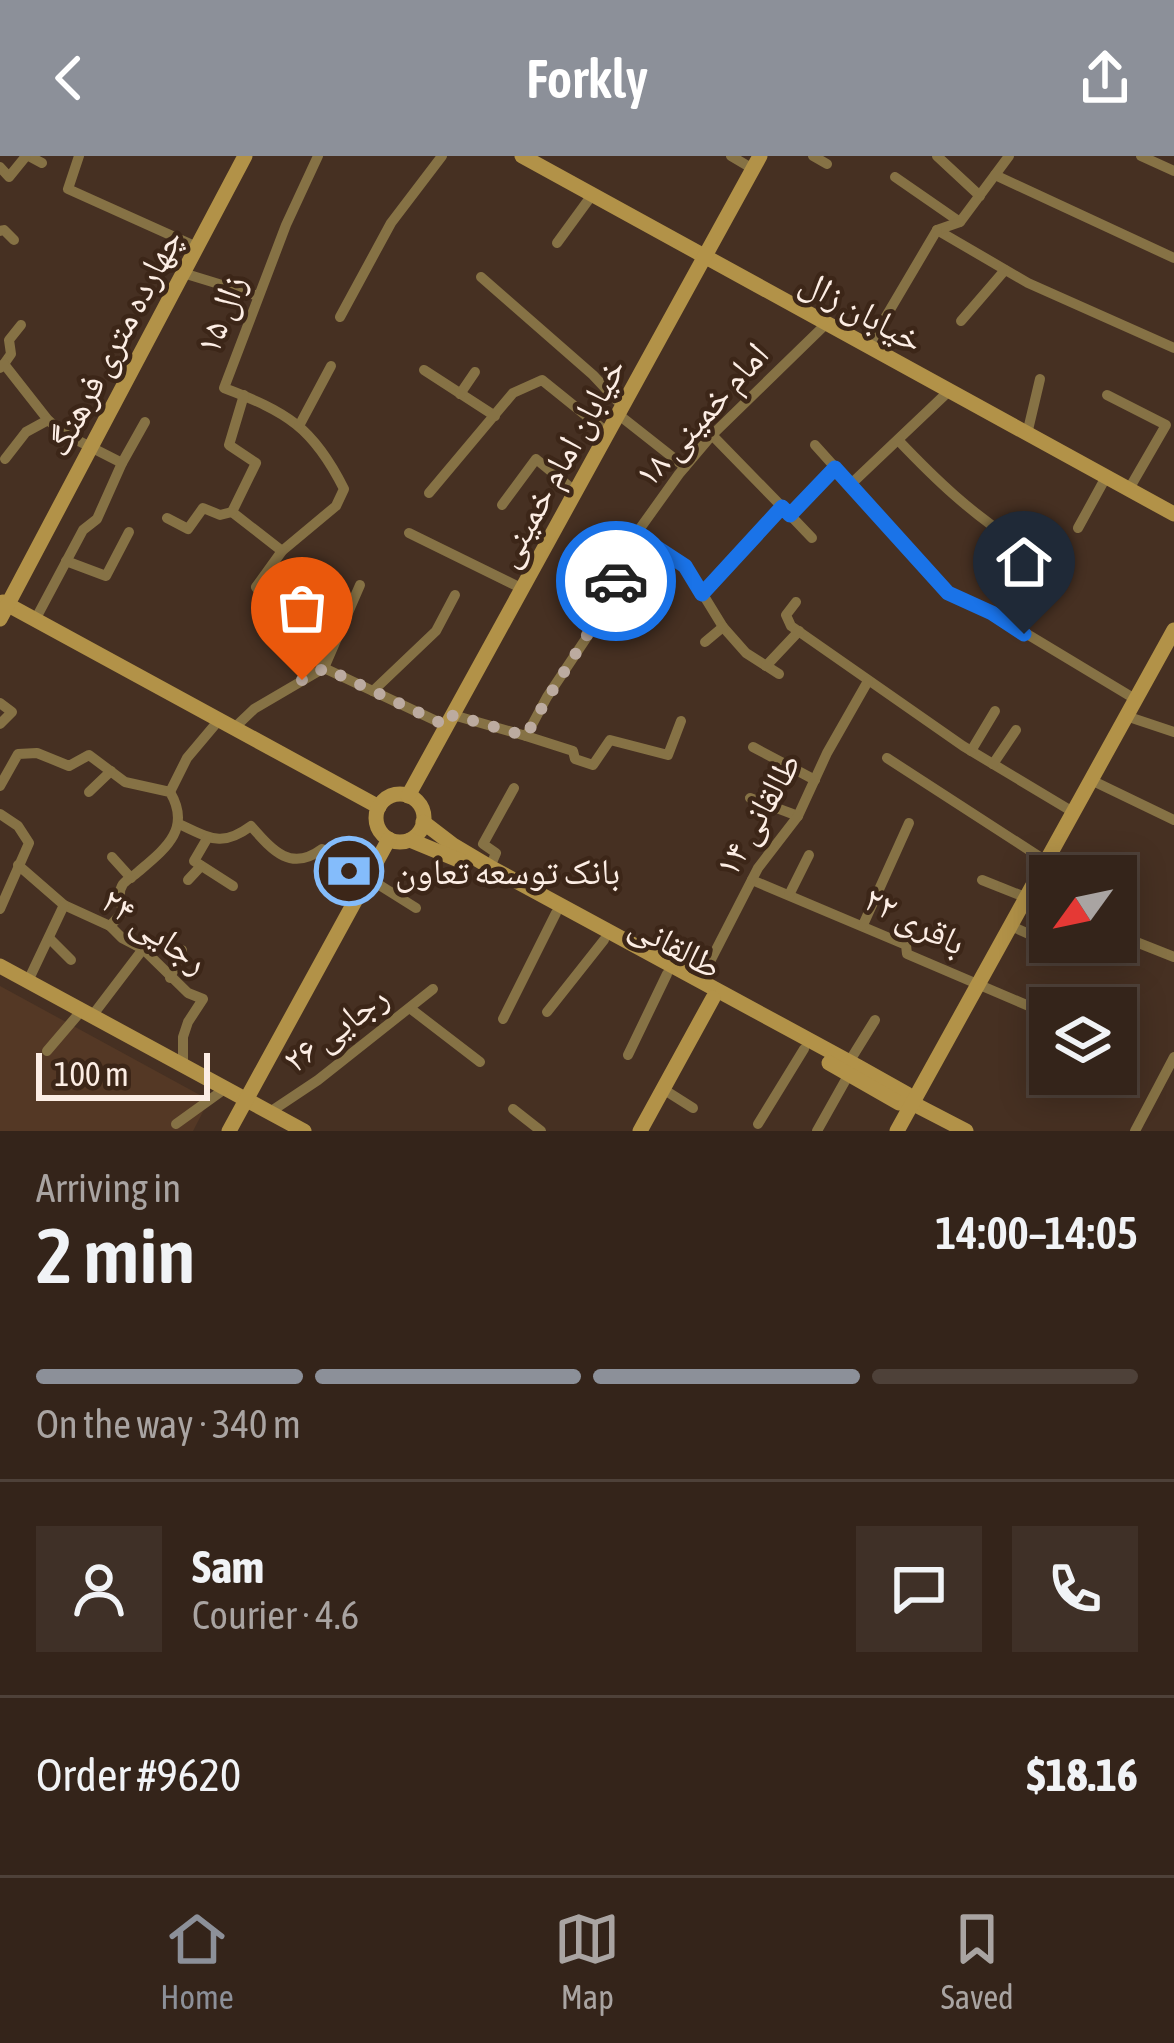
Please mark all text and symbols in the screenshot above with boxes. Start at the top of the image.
icon: back [36,45,102,111]
icon: share [1072,45,1138,111]
text: Forkly [526,48,648,109]
street label: چهارده متری فرهنگ [35,221,191,463]
street label: خیابان زال [793,259,931,362]
street label: زال ۱۵ [186,269,255,360]
street label: امام خمینی ۱۸ [625,333,779,497]
street label: خیابان امام خمینی [484,350,636,575]
pin [973,511,1075,634]
courier [556,521,676,641]
icon: home [991,529,1057,595]
icon: car [583,548,649,614]
pin [251,557,353,680]
icon: bag [269,575,335,641]
street label: طالقانی ۱۴ [705,745,810,884]
bank icon: بانک توسعه تعاون [314,836,384,906]
place label: بانک توسعه تعاون [395,850,620,893]
north arrow [1029,855,1137,963]
map controls [1029,855,1137,1095]
street label: باقری ۲۲ [857,877,973,964]
street label: رجایی ۲۴ [93,878,216,983]
street label: طالقانی [622,903,729,988]
street label: رجایی ۲۶ [274,975,396,1082]
button: layers [1029,987,1137,1095]
scale bar [36,1047,210,1100]
text: 100 m [54,1055,129,1093]
text: Arriving in [36,1166,181,1210]
text: 14:00–14:05 [935,1207,1138,1259]
text: 2 min [36,1210,195,1300]
text: On the way · 340 m [36,1402,301,1446]
button: person [36,1526,162,1652]
button: chat [856,1526,982,1652]
button: phone [1012,1526,1138,1652]
text: Sam [192,1541,264,1593]
text: Courier · 4.6 [192,1593,359,1637]
text: Order #9620 [36,1749,241,1801]
text: $18.16 [1026,1749,1138,1801]
tab: Home [160,1906,234,2016]
tab: Map [554,1906,620,2016]
tab: Saved [941,1906,1014,2016]

